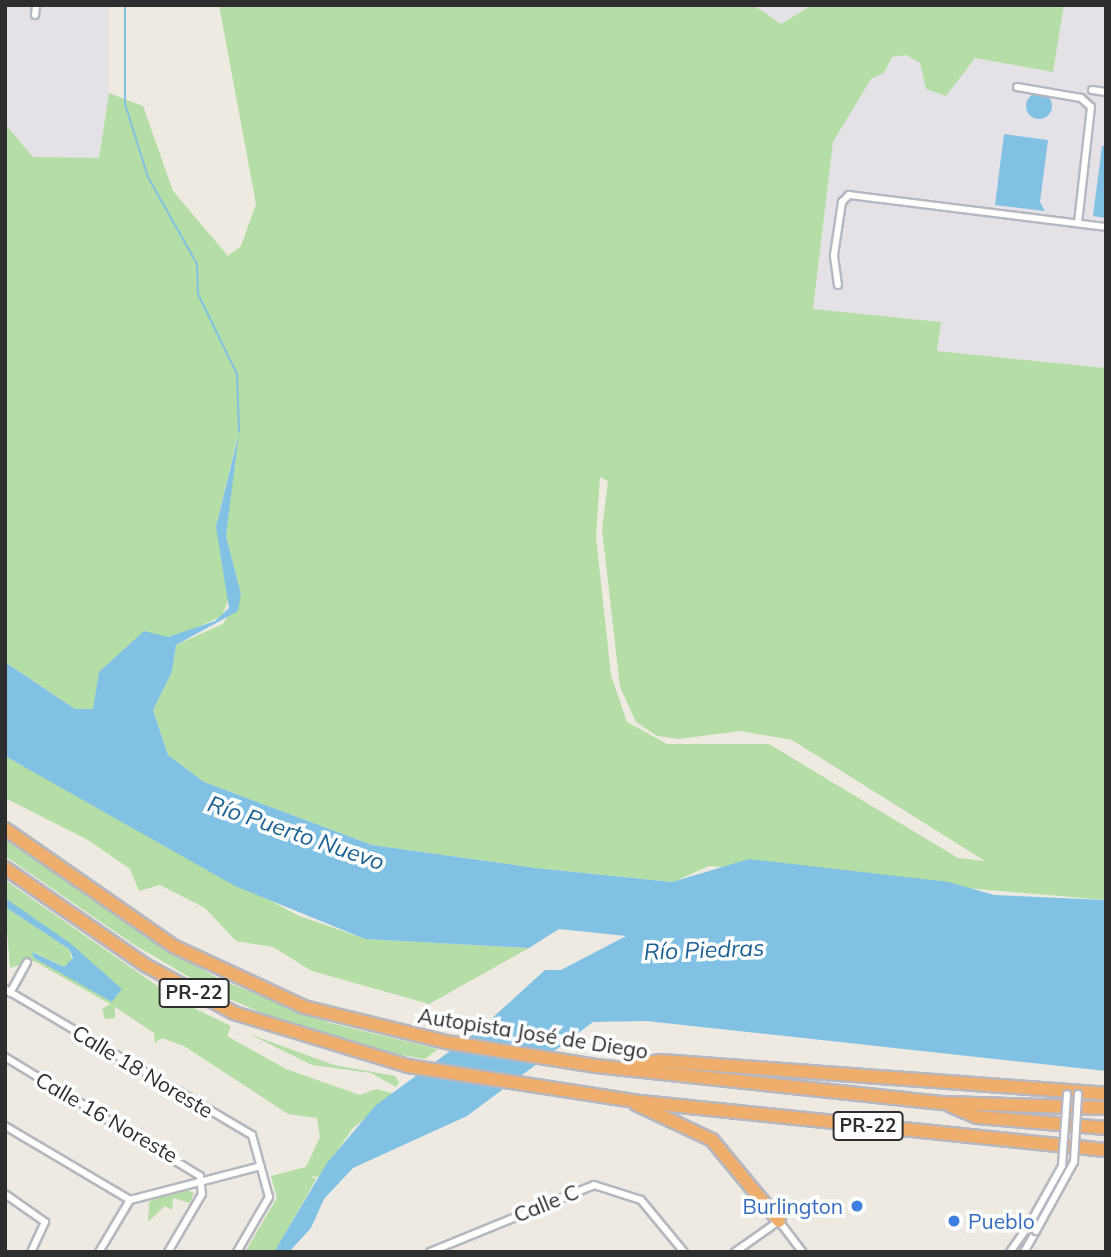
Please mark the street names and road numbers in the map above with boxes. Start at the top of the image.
road number: PR-22 [157,978,231,1009]
street label: Autopista José de Diego [416,1002,650,1064]
street label: Calle 18 Noreste [68,1019,218,1123]
street label: Calle 16 Noreste [32,1066,182,1168]
road number: PR-22 [831,1110,905,1142]
street label: Calle C [510,1179,582,1227]

